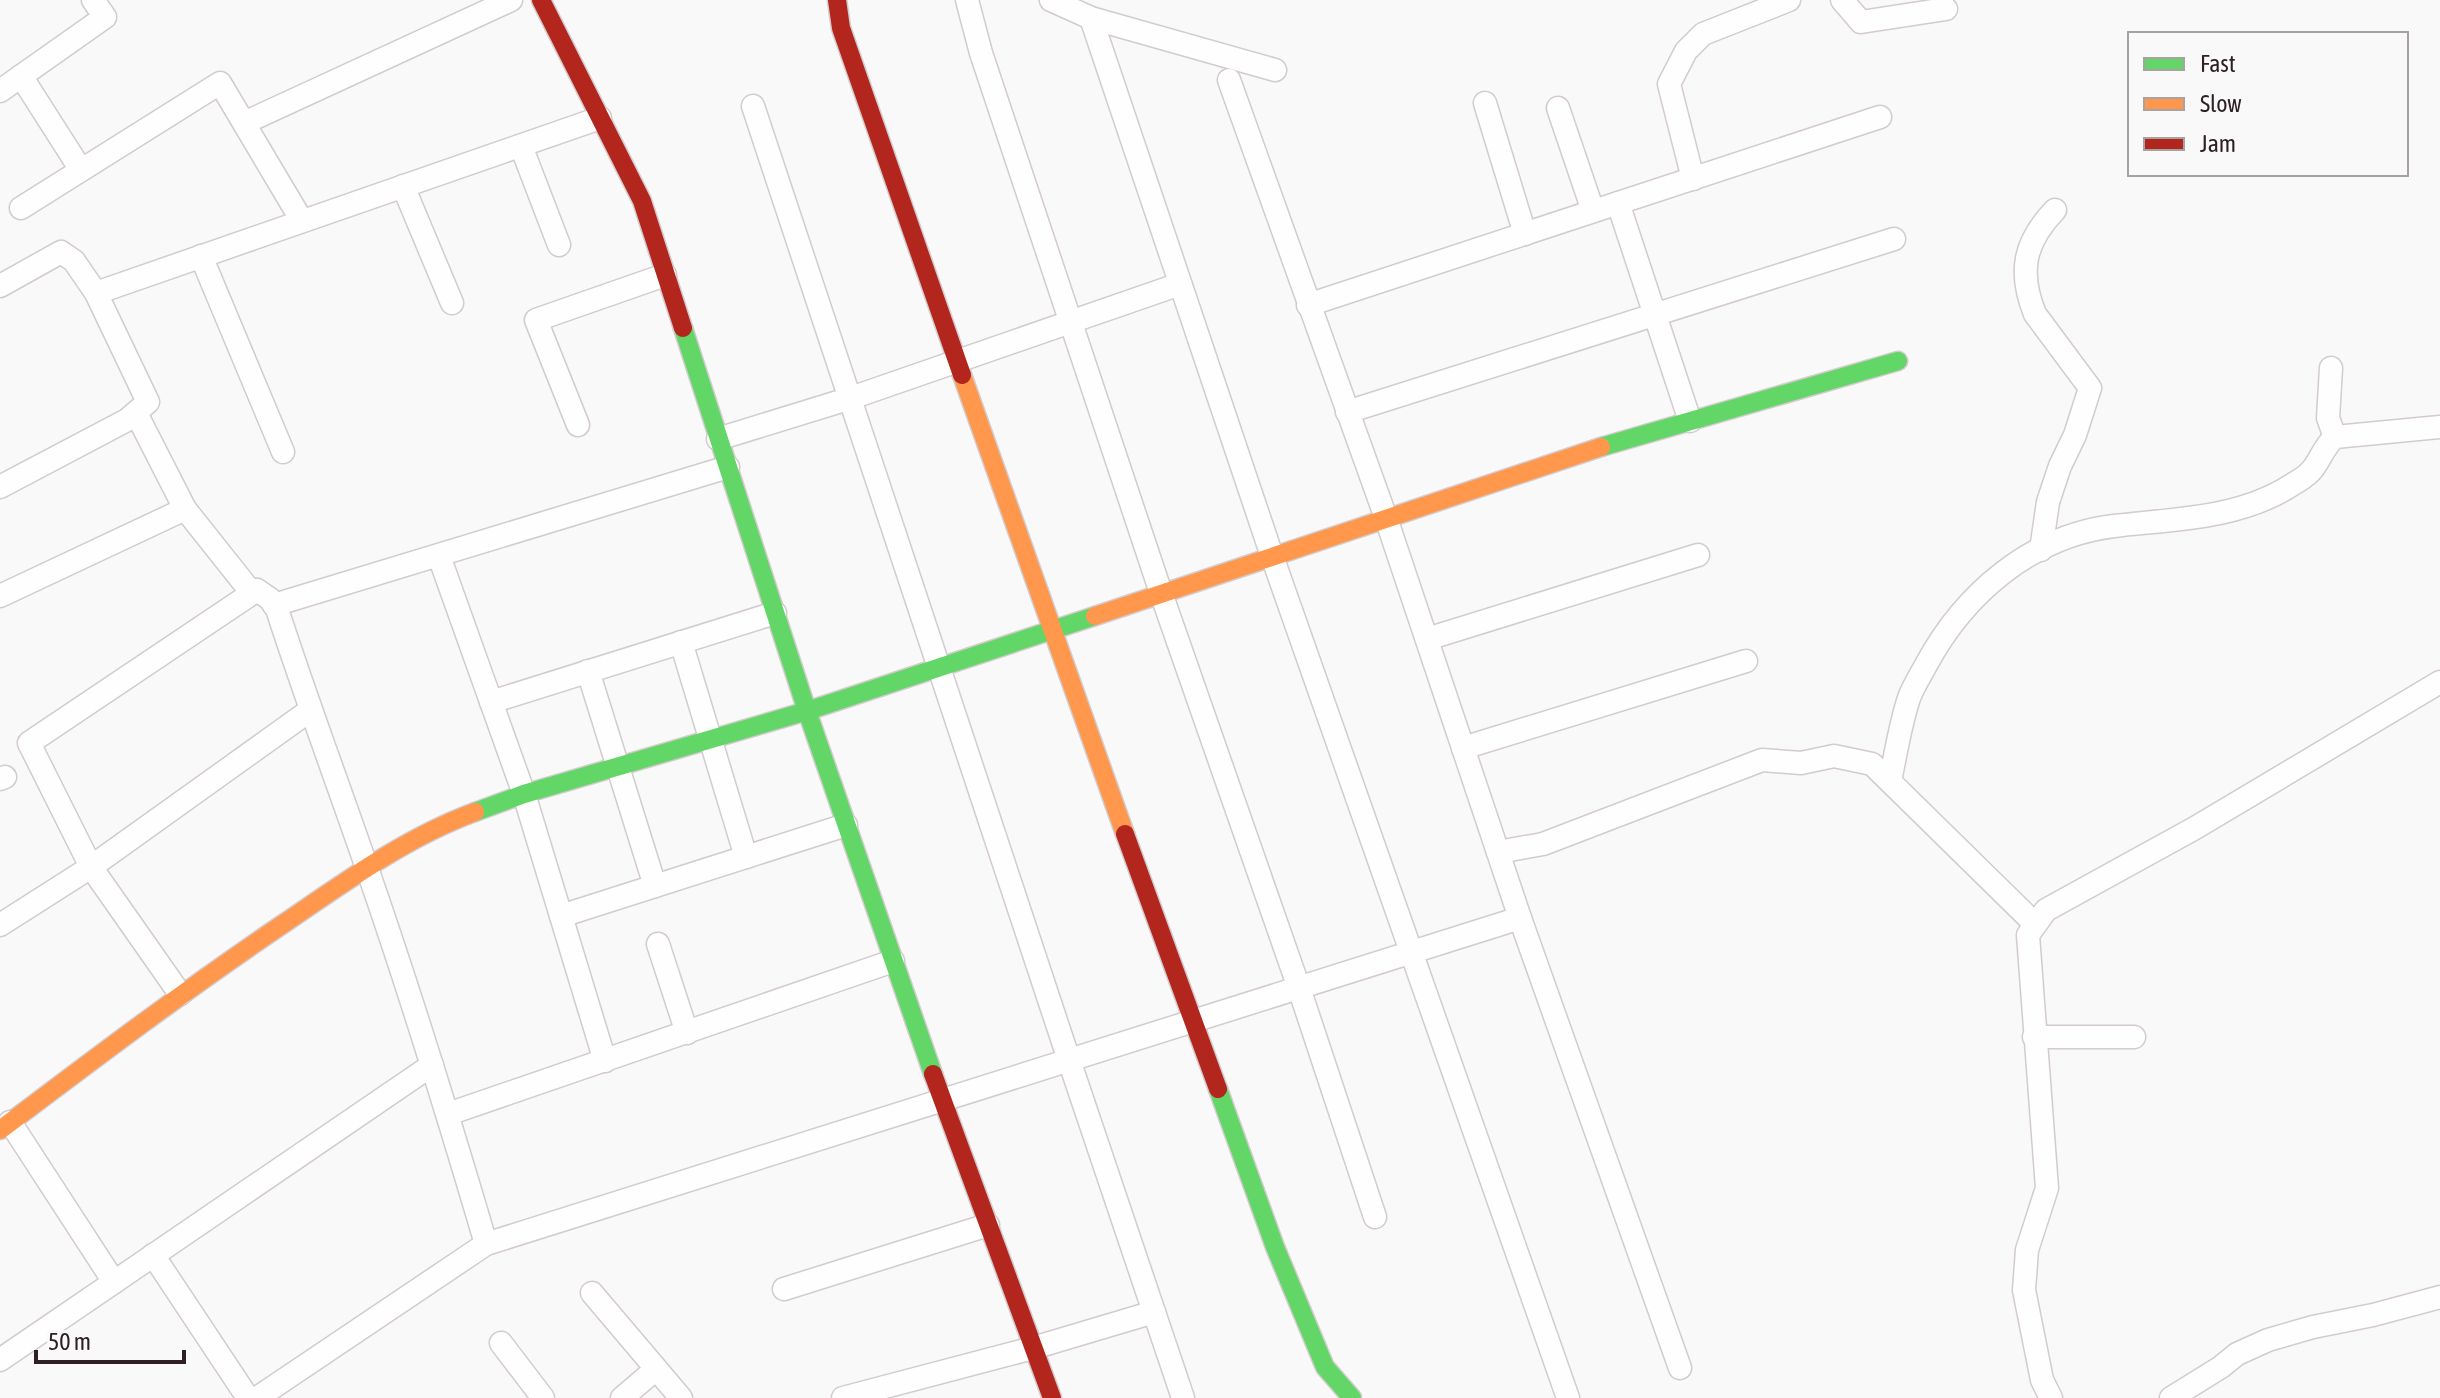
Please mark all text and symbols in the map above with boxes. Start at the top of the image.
legend [2128,32,2408,176]
text: Fast [2200,50,2236,77]
text: Slow [2200,90,2242,117]
text: Jam [2200,130,2236,157]
scale bar [36,1314,184,1364]
text: 50 m [48,1328,91,1355]

